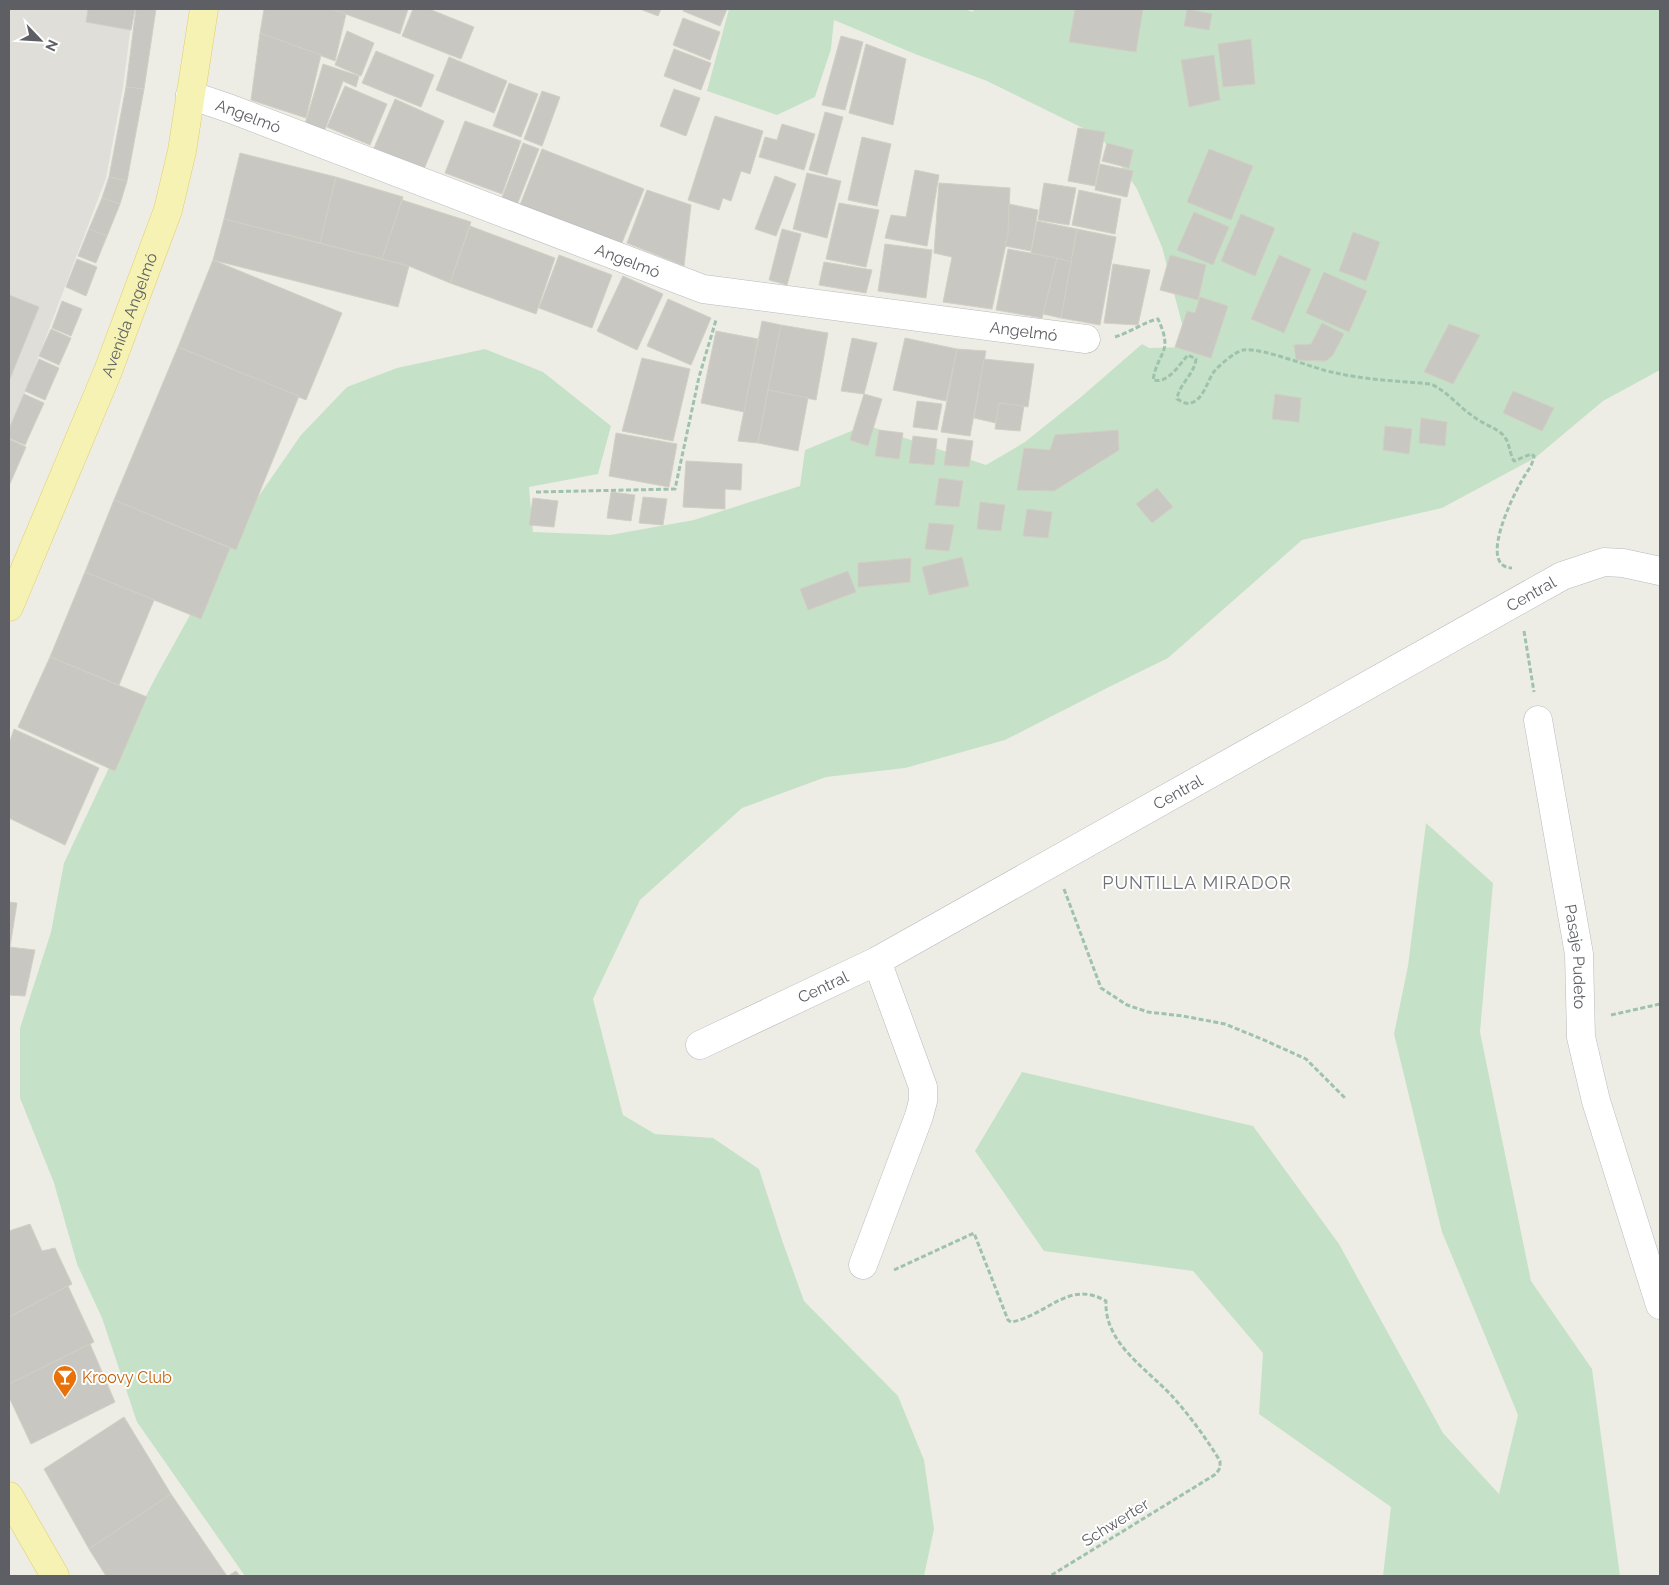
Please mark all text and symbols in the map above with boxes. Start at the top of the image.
north arrow [15,15,65,65]
text: N [42,37,61,54]
street label: Angelmó [213,96,283,137]
street label: Angelmó [592,240,663,282]
street label: Avenida Angelmó [98,250,161,380]
street label: Angelmó [989,318,1059,345]
street label: Central [1503,572,1560,615]
street label: Central [1150,771,1207,814]
district label: PUNTILLA MIRADOR [1102,872,1292,893]
street label: Pasaje Pudeto [1560,903,1589,1010]
street label: Central [795,967,852,1007]
bar icon: Kroovy Club [52,1364,78,1398]
place label: Kroovy Club [82,1368,172,1387]
street label: Schwerter [1078,1494,1153,1551]

